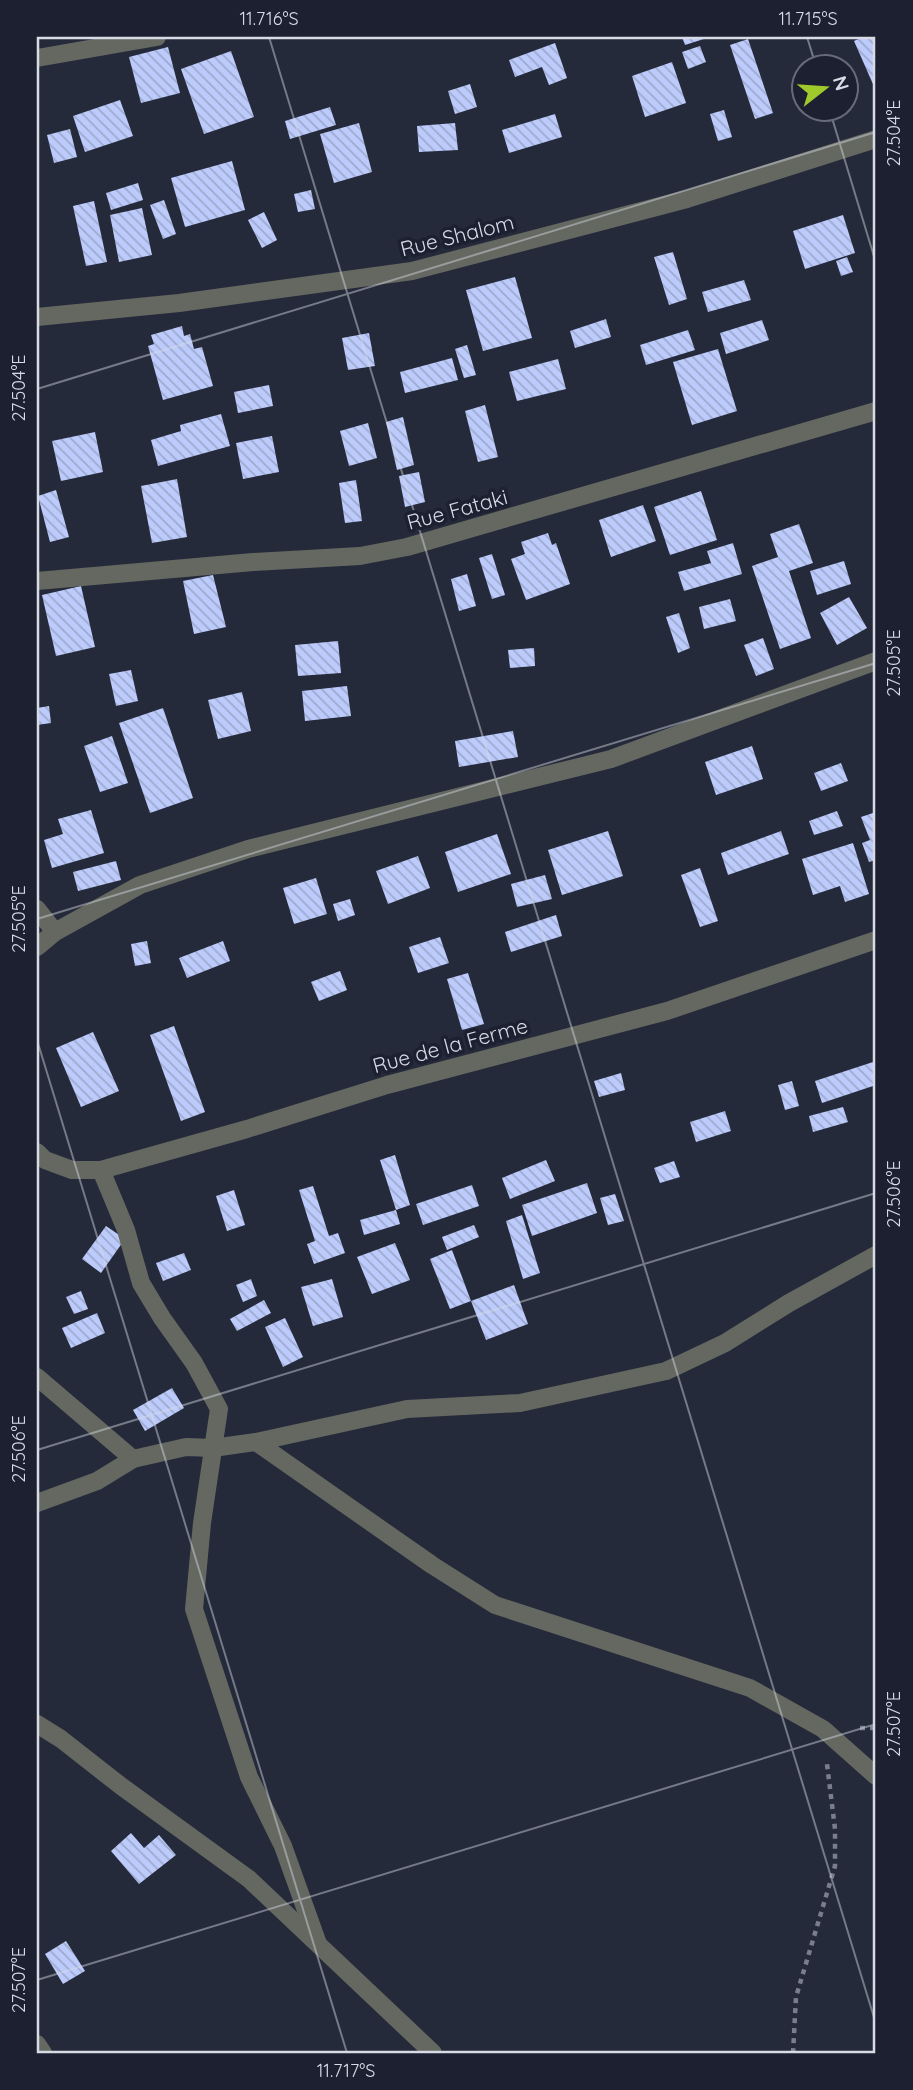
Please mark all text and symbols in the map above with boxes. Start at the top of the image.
text: 11.716°S [239,7,299,30]
text: 11.715°S [778,7,838,30]
north arrow [790,52,860,122]
text: N [828,73,855,93]
text: 27.504°E [882,99,905,167]
street label: Rue Shalom [397,208,517,262]
text: 27.504°E [7,354,30,422]
street label: Rue Fataki [404,483,510,535]
text: 27.505°E [882,629,905,697]
text: 27.505°E [7,885,30,953]
street label: Rue de la Ferme [370,1012,530,1078]
text: 27.506°E [882,1160,905,1228]
text: 27.506°E [7,1415,30,1483]
text: 27.507°E [882,1691,905,1757]
text: 27.507°E [7,1947,30,2013]
text: 11.717°S [317,2059,375,2082]

